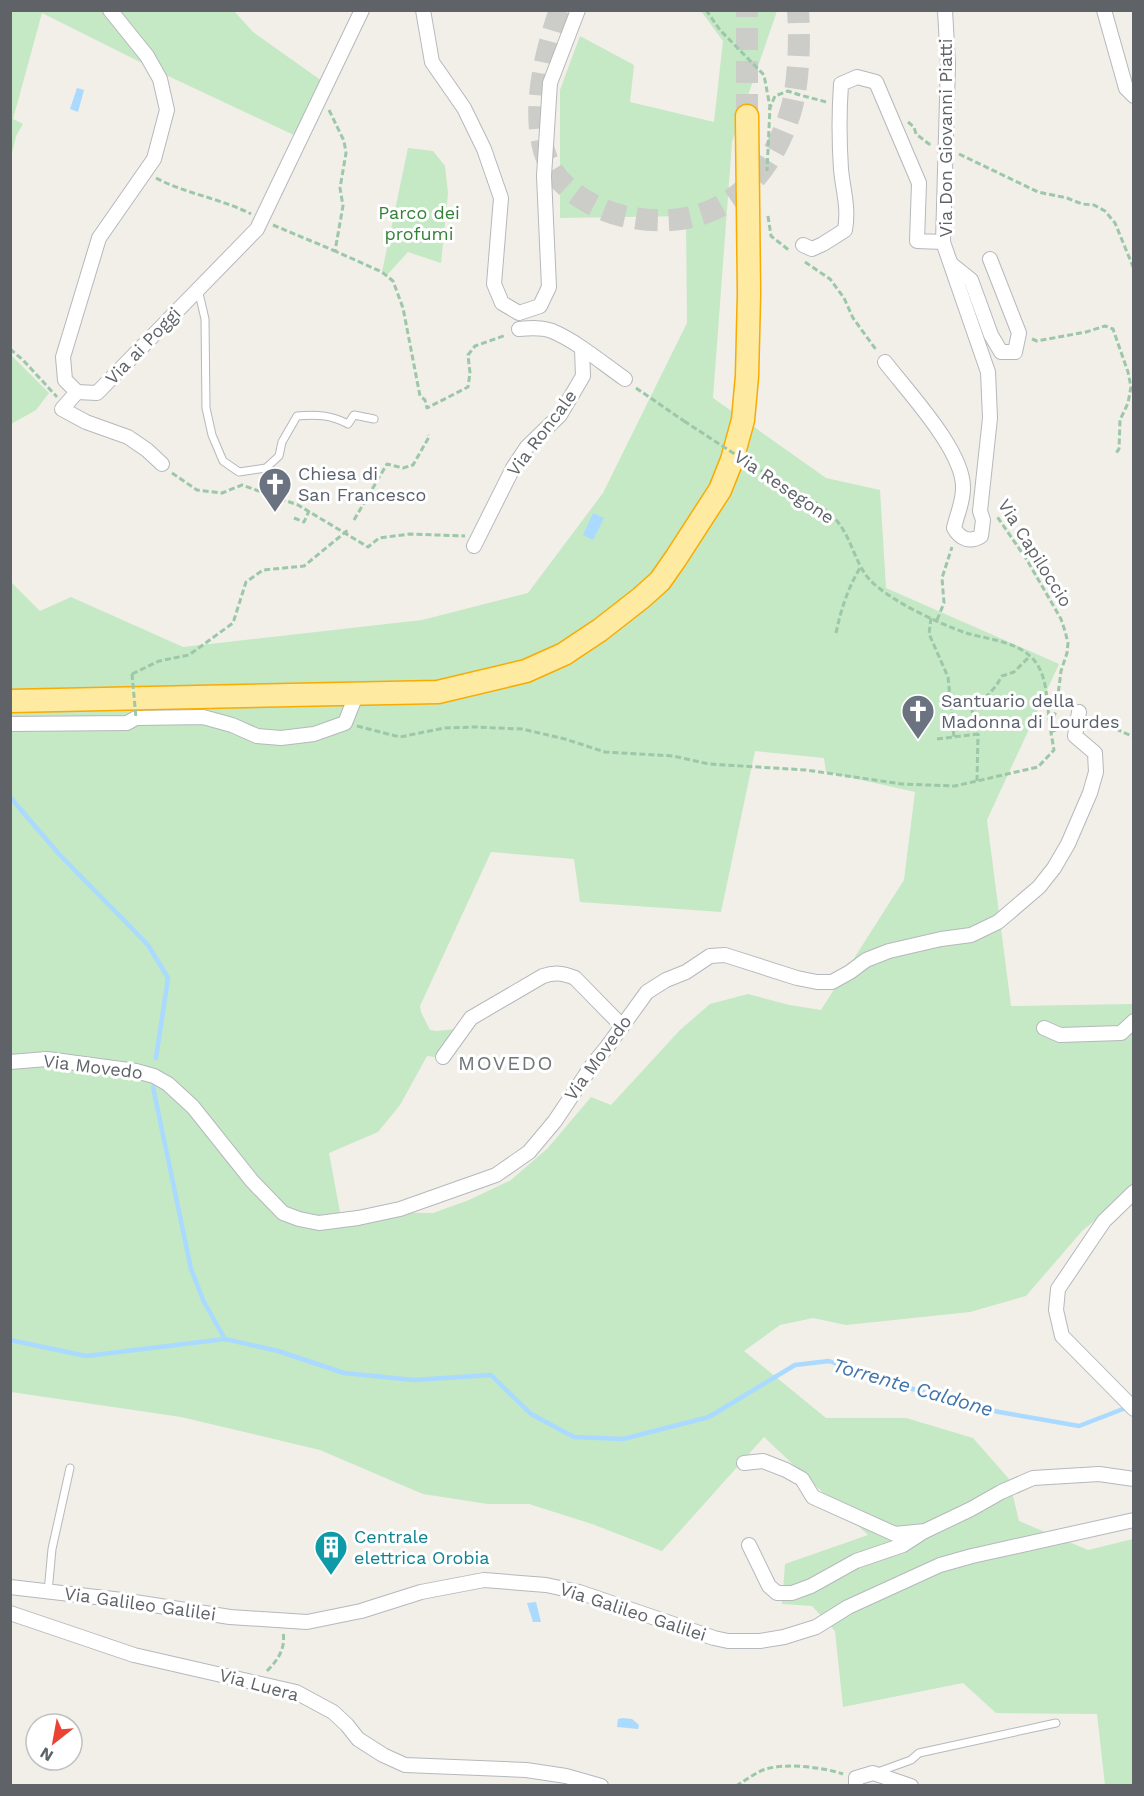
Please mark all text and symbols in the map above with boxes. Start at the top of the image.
street label: Via Don Giovanni Piatti [935,39,956,237]
park label: Parco dei profumi [378,202,460,244]
street label: Via ai Poggi [101,303,185,389]
street label: Via Roncale [502,386,581,480]
street label: Via Resegone [730,445,838,528]
place label: Chiesa di San Francesco [298,463,426,505]
church icon: Chiesa di San Francesco [257,466,293,513]
street label: Via Capiloccio [994,495,1077,610]
place label: Santuario della Madonna di Lourdes [941,690,1120,732]
church icon: Santuario della Madonna di Lourdes [900,693,936,740]
street label: Via Movedo [560,1011,636,1104]
street label: Via Movedo [42,1050,144,1083]
district label: MOVEDO [458,1051,554,1075]
water label: Torrente Caldone [830,1353,996,1421]
place label: Centrale elettrica Orobia [354,1526,490,1568]
building icon: Centrale elettrica Orobia [313,1529,349,1576]
street label: Via Galileo Galilei [557,1578,709,1645]
street label: Via Galileo Galilei [63,1582,217,1625]
street label: Via Luera [217,1664,301,1705]
north arrow [24,1712,84,1772]
text: N [37,1743,57,1766]

